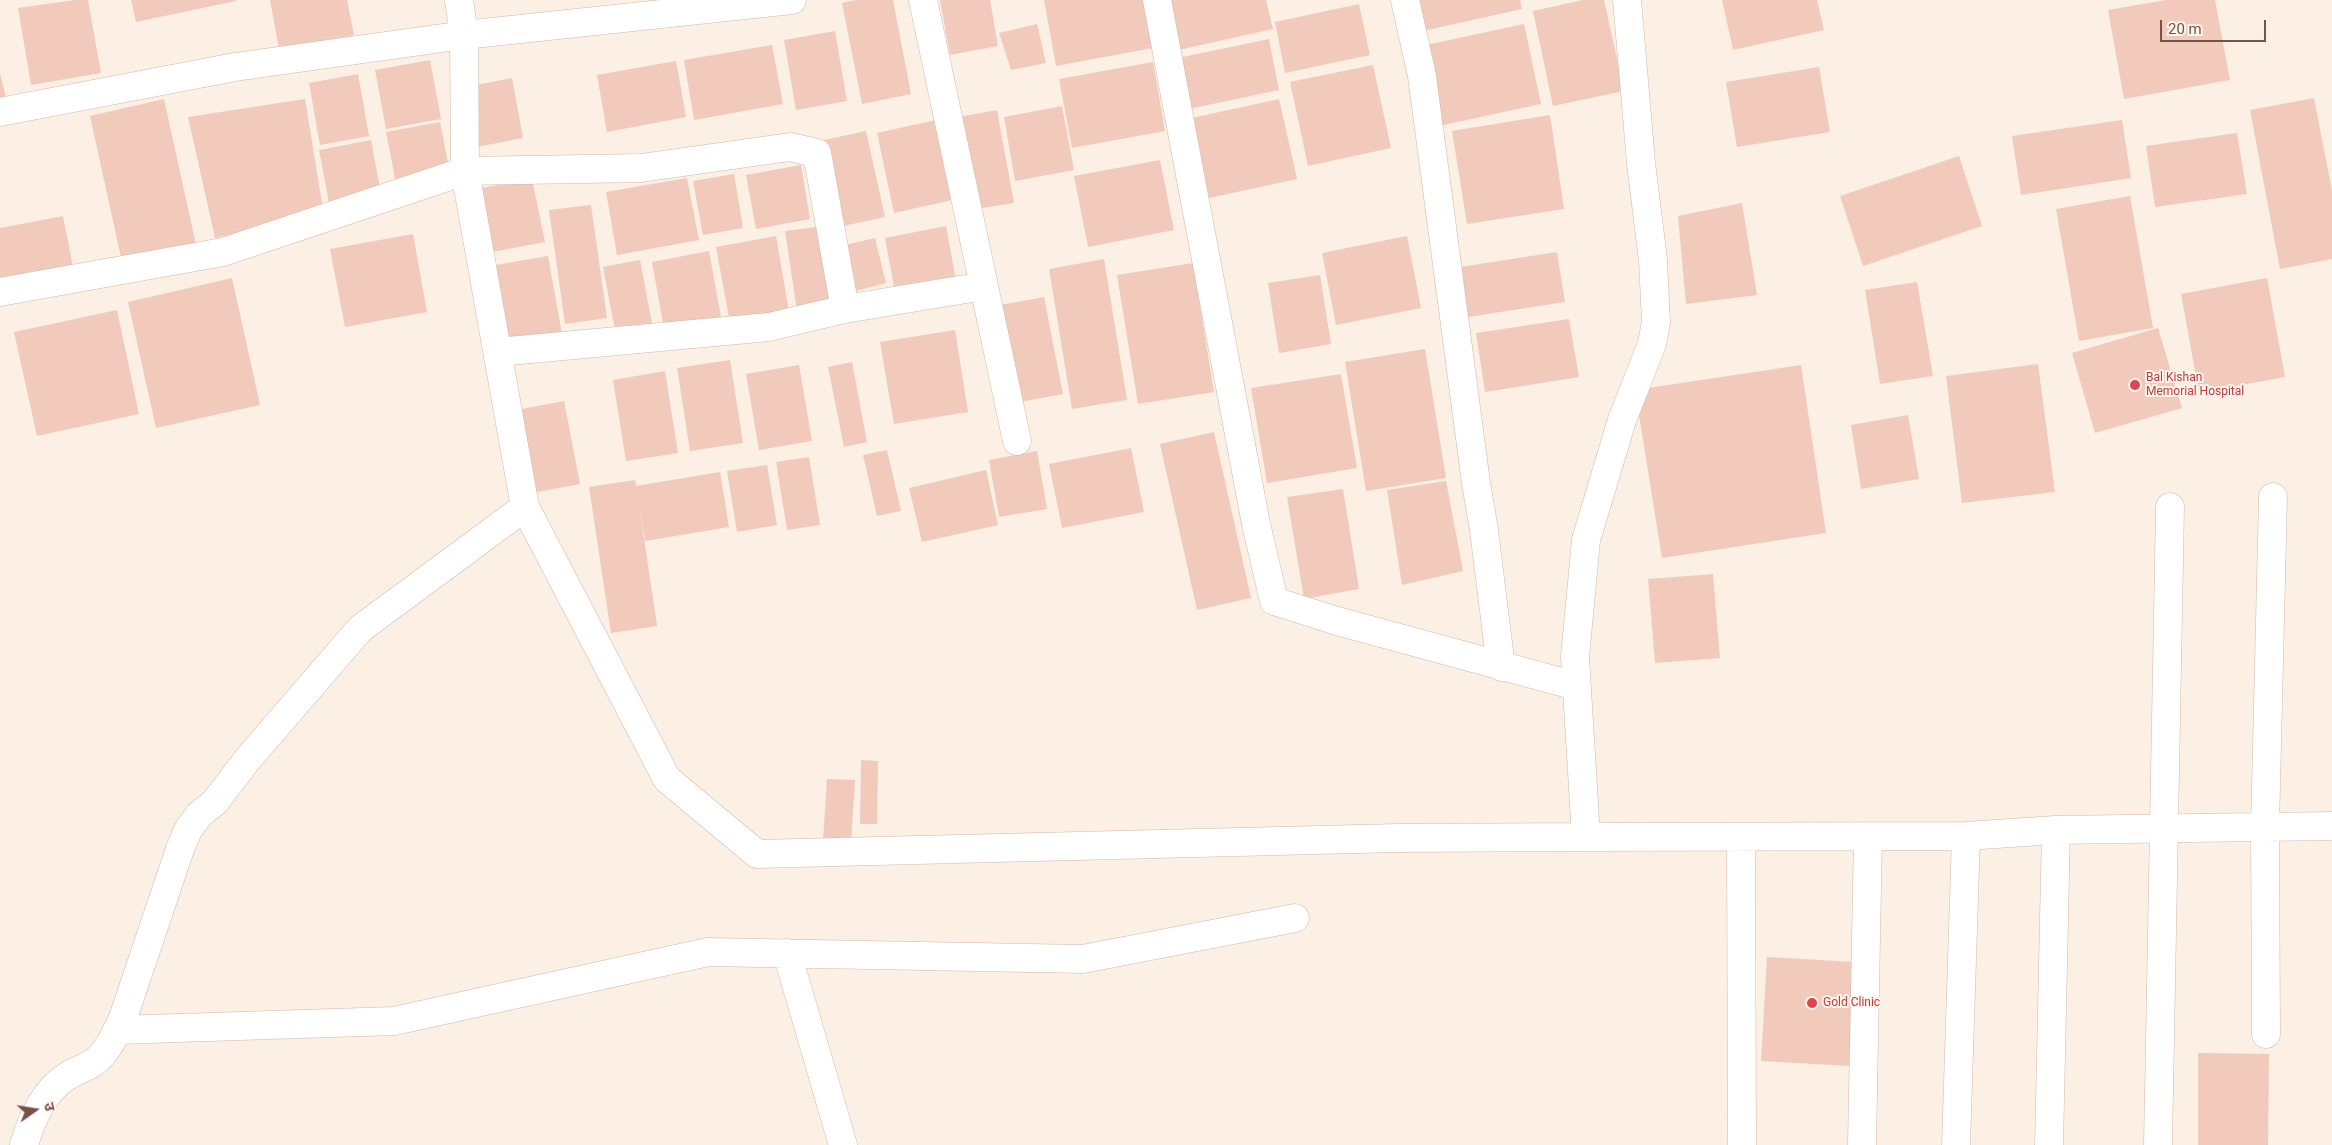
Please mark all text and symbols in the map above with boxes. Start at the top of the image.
scale bar [2162,10,2268,42]
text: 20 m [2168,20,2202,38]
place label: Bal Kishan Memorial Hospital [2146,371,2244,399]
marker: Bal Kishan Memorial Hospital [2128,378,2142,392]
marker: Gold Clinic [1805,996,1819,1010]
place label: Gold Clinic [1823,996,1880,1010]
north arrow [10,1085,60,1135]
text: उ [41,1101,58,1112]

